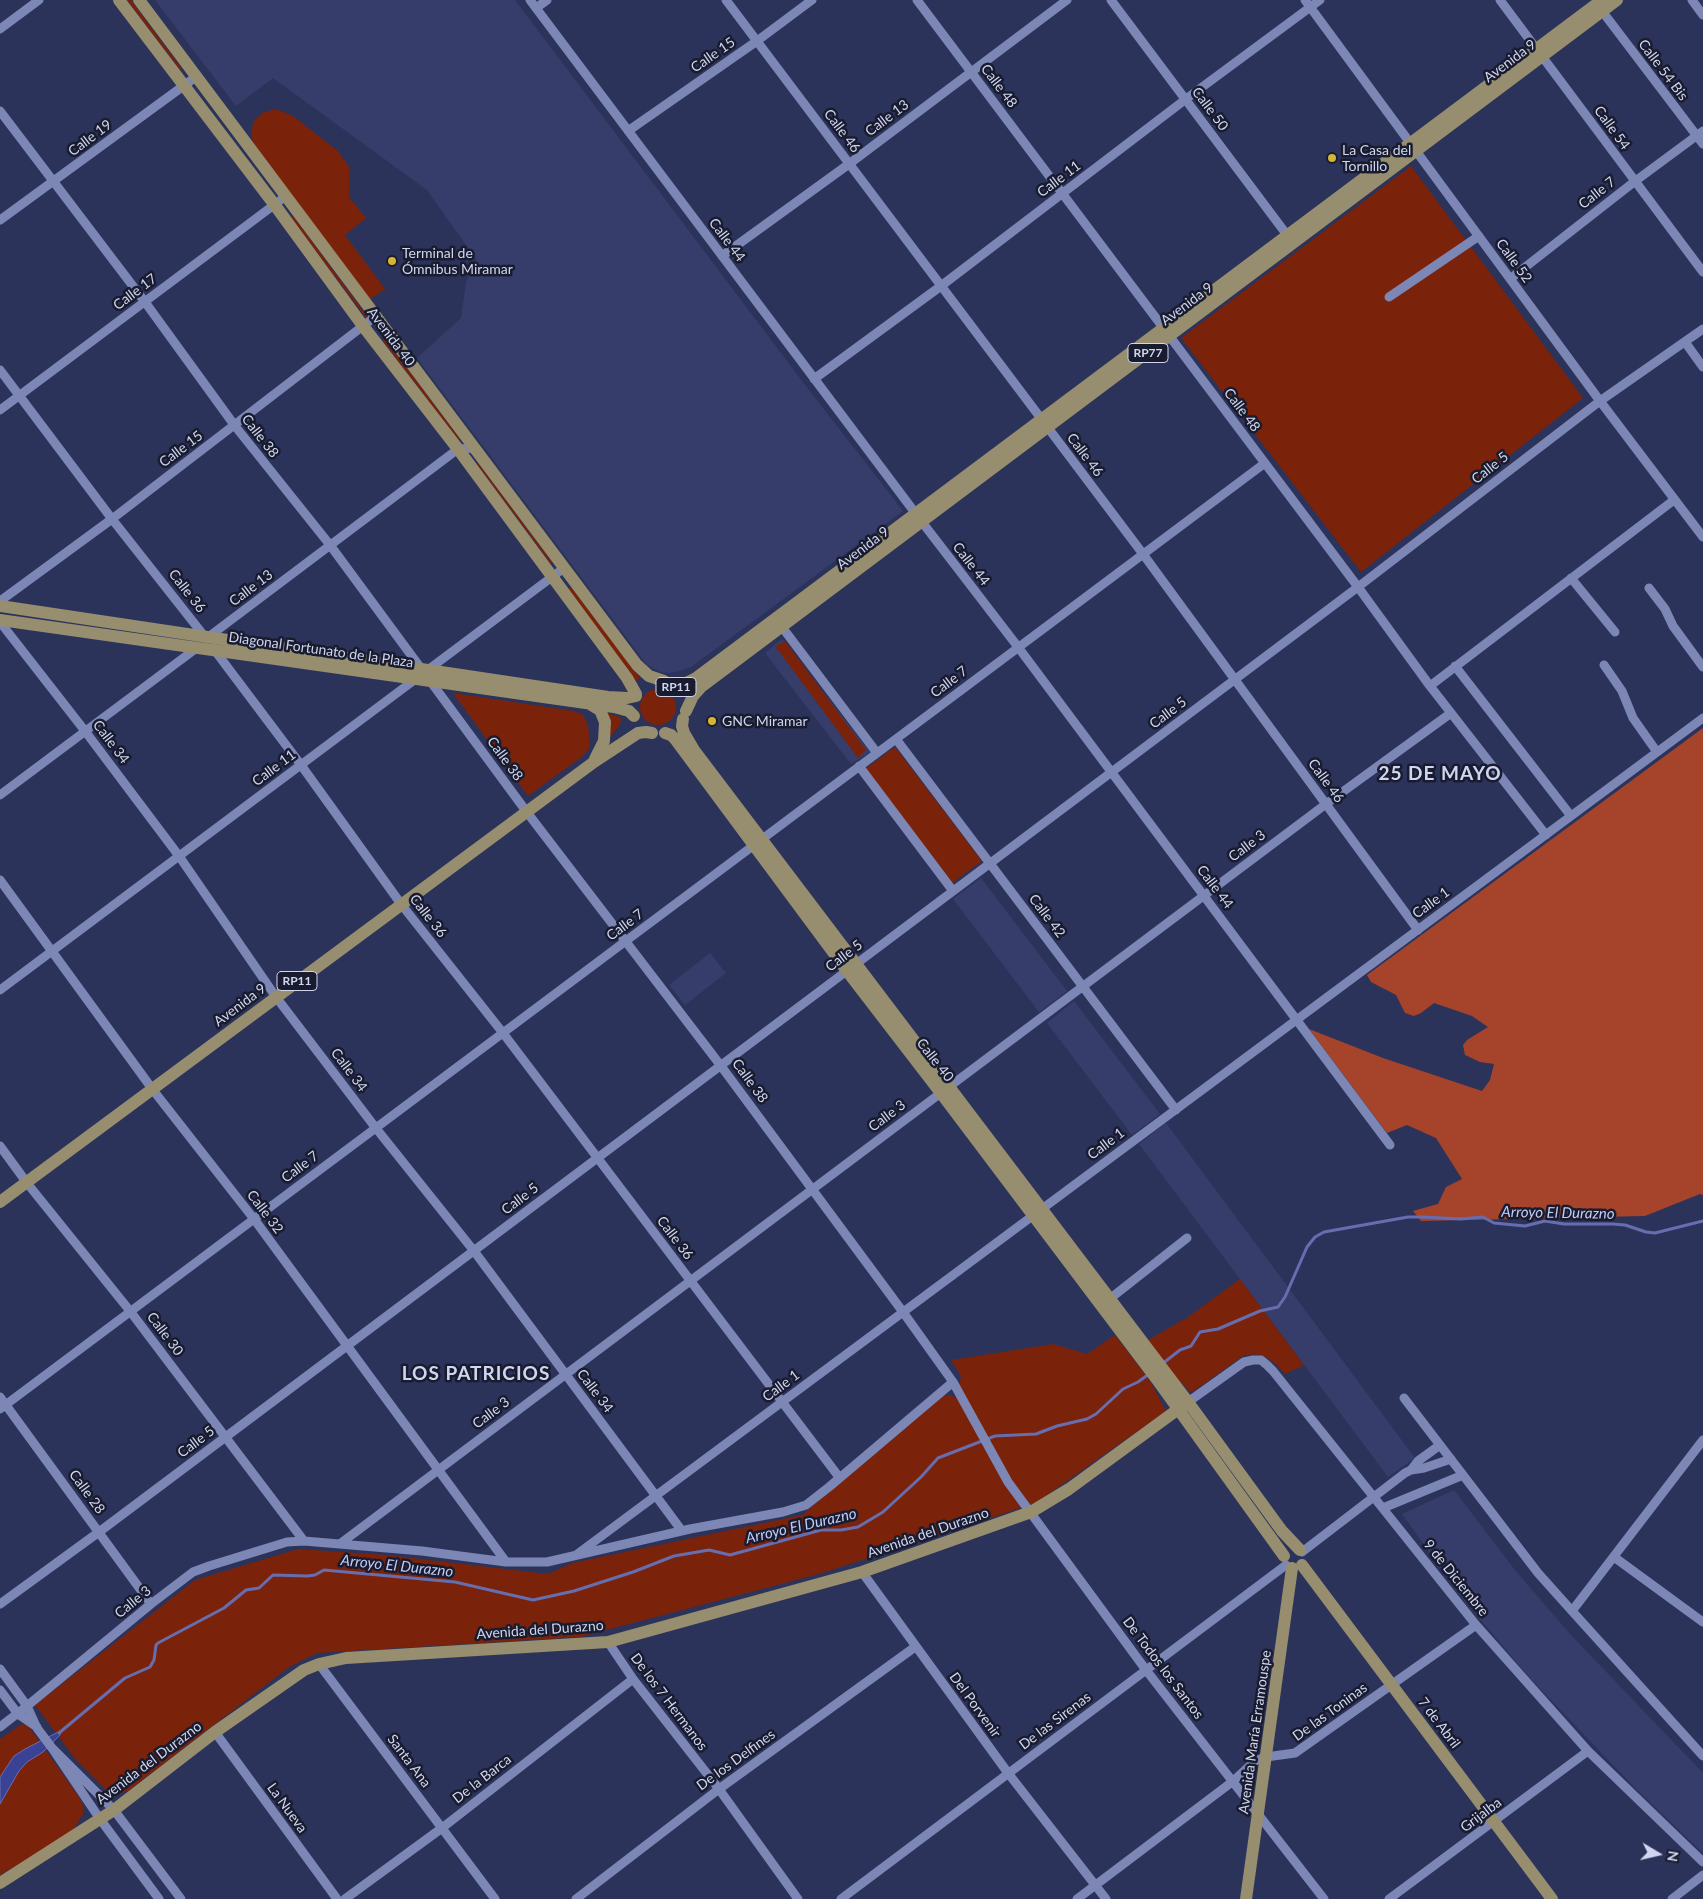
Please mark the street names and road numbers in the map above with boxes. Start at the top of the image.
street label: Calle 15 [688,34,738,76]
street label: Avenida 9 [1481,36,1539,86]
street label: Calle 54 Bis [1635,36,1691,104]
street label: Calle 48 [977,61,1021,111]
street label: Calle 50 [1188,84,1232,134]
street label: Calle 13 [862,96,912,140]
street label: Calle 54 [1590,103,1634,153]
street label: Calle 46 [820,106,864,156]
street label: Calle 19 [65,116,115,160]
street label: Calle 11 [1034,157,1084,201]
street label: Calle 7 [1575,173,1619,213]
street label: Calle 44 [705,215,749,265]
street label: Calle 52 [1492,236,1536,286]
street label: Calle 17 [110,270,160,314]
street label: Avenida 9 [1158,279,1216,329]
street label: Avenida 40 [363,304,419,370]
road number: RP77 [1128,343,1168,362]
street label: Calle 48 [1220,385,1264,435]
street label: Calle 38 [238,411,282,461]
street label: Calle 15 [156,427,206,471]
street label: Calle 46 [1063,430,1107,480]
street label: Calle 5 [1468,448,1512,488]
street label: Avenida 9 [834,523,892,573]
street label: Calle 44 [949,539,993,589]
street label: Calle 36 [165,566,209,616]
street label: Calle 13 [226,566,276,610]
street label: Diagonal Fortunato de la Plaza [227,629,415,671]
street label: Calle 7 [927,663,971,701]
road number: RP11 [656,678,696,696]
street label: Calle 5 [1146,694,1190,732]
street label: Calle 34 [89,717,133,767]
street label: Calle 38 [483,734,527,784]
street label: Calle 11 [249,746,299,790]
street label: Calle 46 [1304,756,1348,806]
street label: Calle 3 [1225,827,1269,865]
street label: Calle 44 [1193,862,1237,912]
street label: Calle 1 [1409,884,1453,922]
street label: Calle 36 [406,891,450,941]
street label: Calle 42 [1025,891,1069,941]
street label: Calle 7 [603,906,647,944]
street label: Calle 5 [822,937,866,975]
road number: RP11 [277,971,317,990]
street label: Avenida 9 [211,980,269,1030]
street label: Calle 40 [913,1035,957,1085]
street label: Calle 34 [327,1045,371,1095]
street label: Calle 38 [728,1056,772,1106]
street label: Calle 3 [865,1097,909,1135]
street label: Calle 1 [1084,1125,1128,1163]
street label: Calle 7 [278,1148,322,1186]
street label: Calle 5 [498,1180,542,1218]
street label: Calle 32 [243,1187,287,1237]
street label: Calle 36 [653,1213,697,1263]
street label: Calle 30 [143,1309,187,1359]
street label: Calle 34 [573,1366,617,1416]
street label: Calle 1 [759,1367,803,1405]
street label: Calle 3 [469,1394,513,1432]
street label: Calle 5 [174,1423,218,1461]
street label: Calle 28 [65,1467,109,1517]
street label: Avenida del Durazno [865,1504,991,1562]
street label: 9 de Diciembre [1420,1536,1492,1620]
street label: Calle 3 [111,1582,155,1622]
street label: De Todos los Santos [1119,1614,1207,1722]
street label: Avenida del Durazno [476,1617,604,1643]
street label: Avenida María Erramouspe [1235,1649,1275,1815]
street label: De los 7 Hermanos [627,1650,711,1754]
street label: Del Porvenir [946,1669,1004,1741]
street label: De las Toninas [1289,1679,1371,1745]
street label: De las Sirenas [1016,1689,1094,1753]
street label: 7 de Abril [1414,1694,1464,1752]
street label: Avenida del Durazno [93,1718,205,1808]
street label: De los Delfines [693,1726,779,1794]
street label: Santa Ana [384,1731,434,1791]
street label: De la Barca [449,1751,515,1807]
street label: La Nueva [263,1780,311,1836]
street label: Grijalba [1457,1794,1505,1836]

